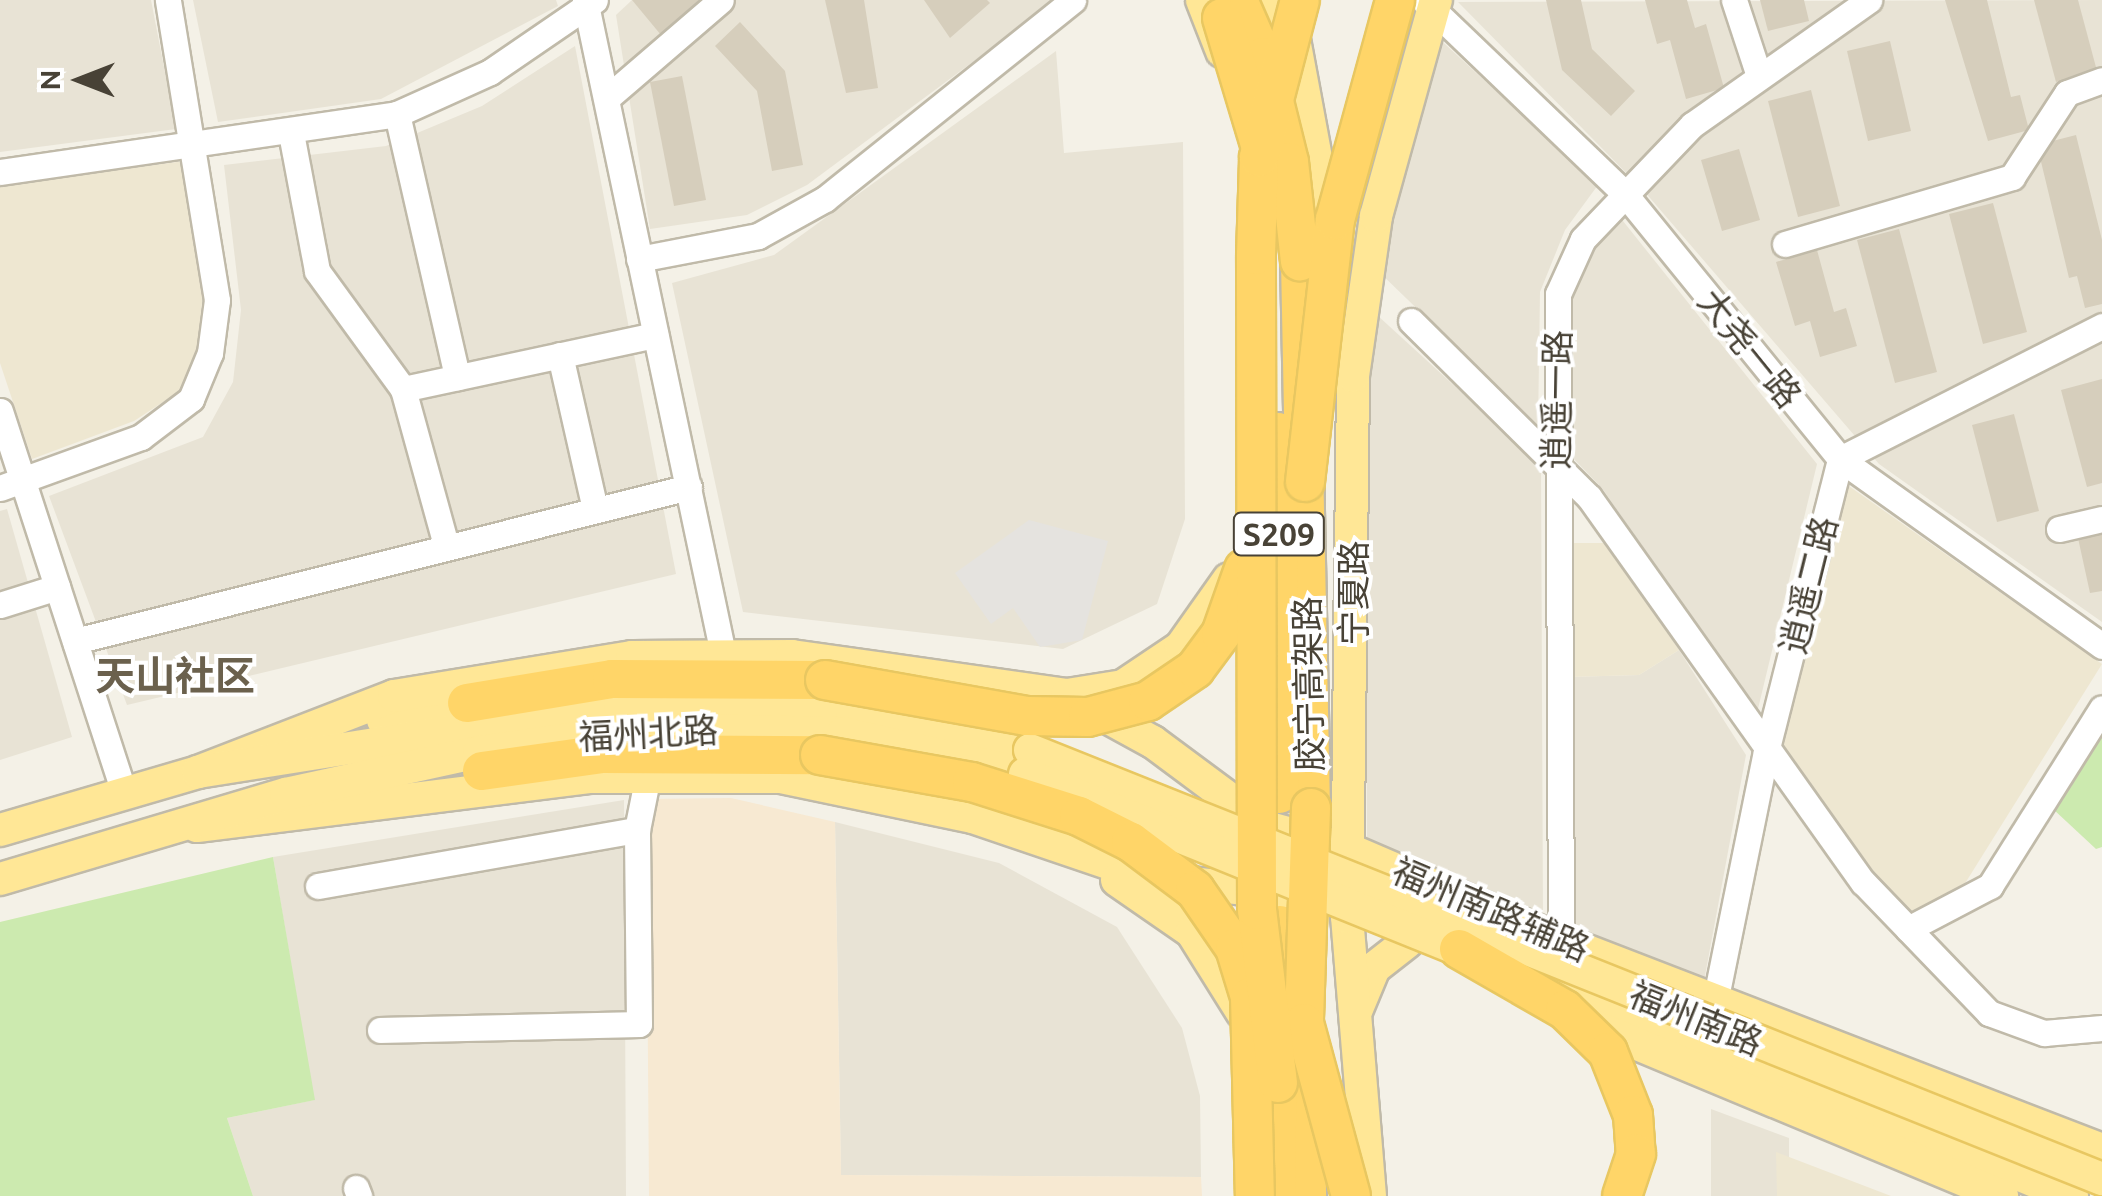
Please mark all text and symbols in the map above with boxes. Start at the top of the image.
north arrow [30,30,130,130]
text: N [34,70,65,90]
street label: 大尧一路 [1690,280,1810,416]
street label: 逍遥一路 [1534,330,1578,470]
road number: S209 [1232,507,1326,561]
street label: 逍遥二路 [1771,512,1845,658]
street label: 宁夏路 [1332,541,1374,645]
street label: 胶宁高架路 [1285,596,1331,772]
district label: 天山社区 [95,652,255,700]
street label: 福州北路 [577,708,719,758]
street label: 福州南路辅路 [1386,849,1596,969]
street label: 福州南路 [1623,972,1769,1064]

